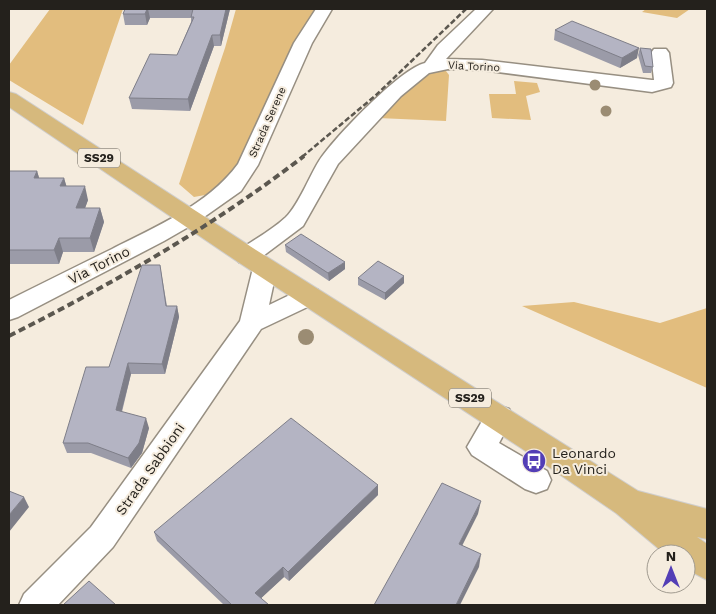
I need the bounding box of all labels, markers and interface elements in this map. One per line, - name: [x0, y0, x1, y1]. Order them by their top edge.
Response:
- street label: Via Torino: [447, 59, 500, 74]
- street label: Strada Serene: [246, 85, 289, 160]
- road number: SS29: [78, 148, 120, 168]
- street label: Via Torino: [66, 243, 132, 287]
- road number: SS29: [449, 388, 491, 408]
- street label: Strada Sabbioni: [112, 420, 188, 518]
- place label: Leonardo Da Vinci: [552, 445, 616, 477]
- bus stop icon: Leonardo Da Vinci: [521, 448, 547, 474]
- north arrow: [646, 544, 696, 594]
- text: N: [666, 548, 676, 564]

